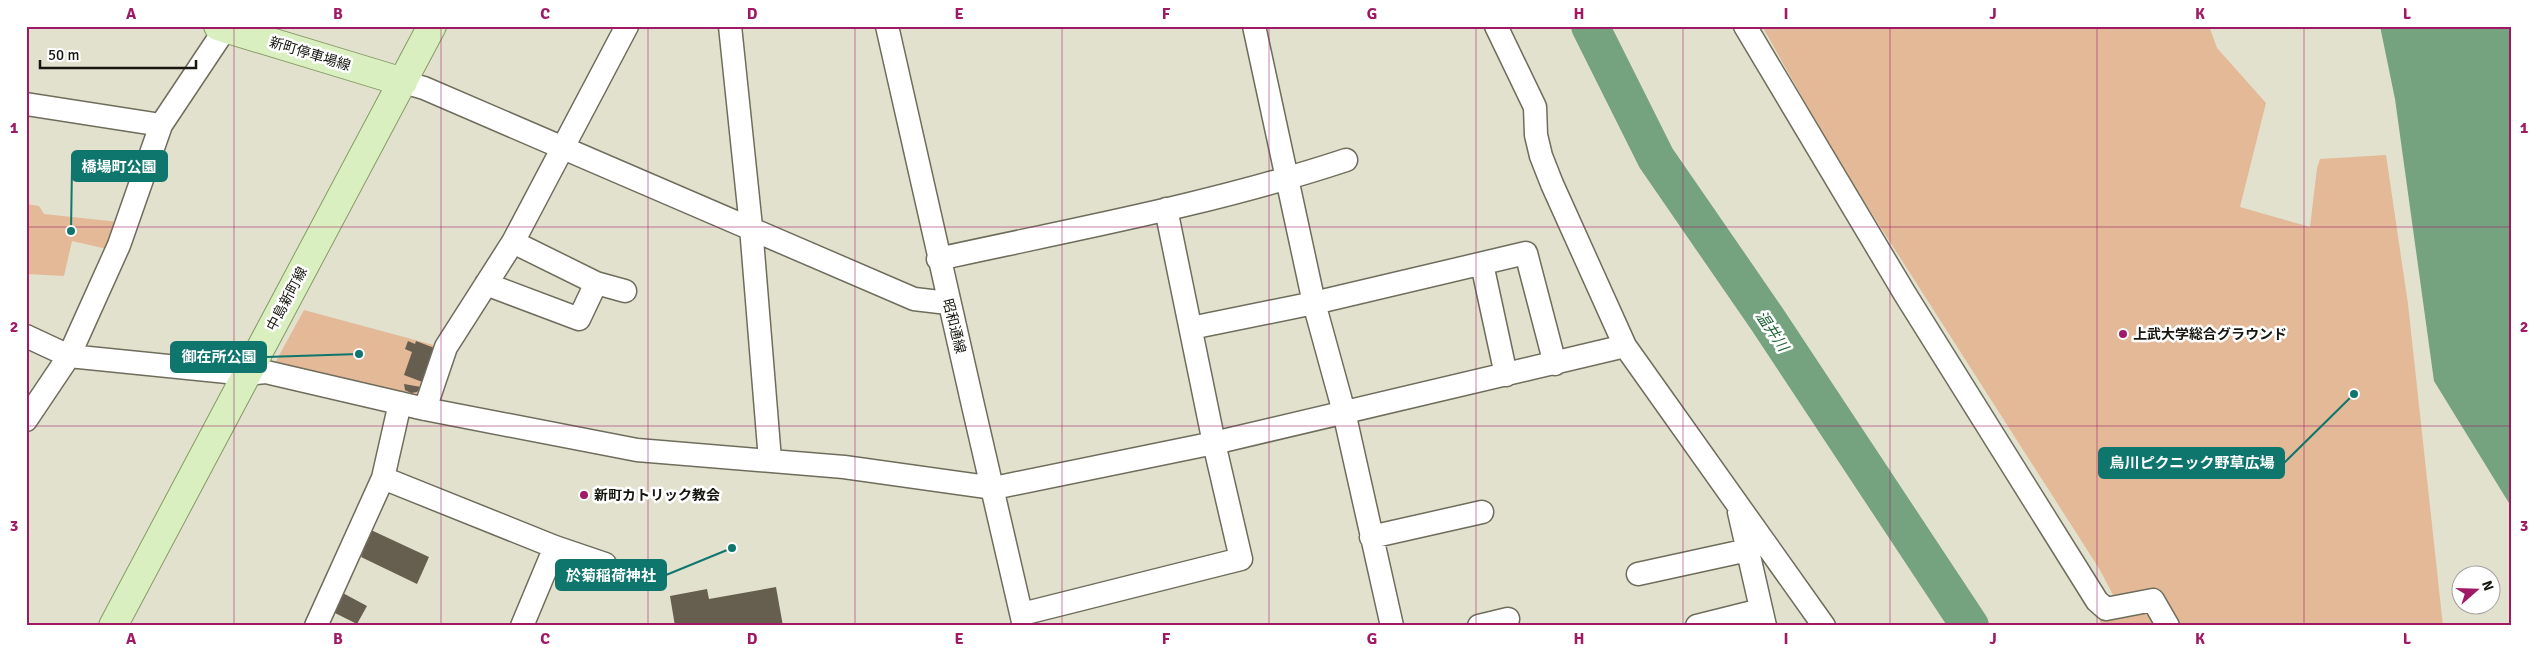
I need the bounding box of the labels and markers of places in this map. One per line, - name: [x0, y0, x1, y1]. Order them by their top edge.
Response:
- callout: 橋場町公園: [72, 151, 167, 181]
- place label: 上武大学総合グラウンド: [2133, 326, 2287, 343]
- marker: 上武大学総合グラウンド: [2117, 328, 2129, 340]
- callout: 御在所公園: [171, 342, 266, 372]
- callout: 烏川ピクニック野草広場: [2099, 448, 2284, 478]
- place label: 新町カトリック教会: [594, 487, 720, 504]
- marker: 新町カトリック教会: [578, 489, 590, 501]
- callout: 於菊稲荷神社: [556, 560, 666, 590]

